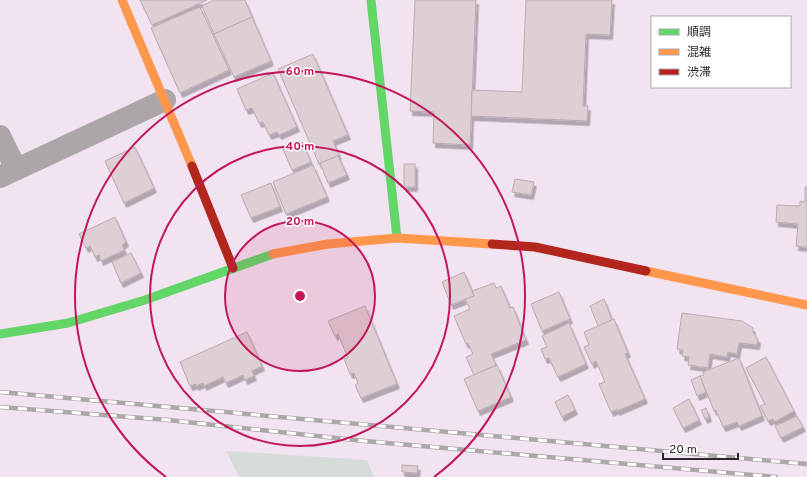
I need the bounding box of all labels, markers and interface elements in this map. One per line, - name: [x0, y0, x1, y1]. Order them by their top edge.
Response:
- legend: [651, 16, 791, 88]
- text: 順調: [687, 25, 711, 41]
- text: 混雑: [687, 45, 711, 61]
- text: 60 m: [286, 64, 314, 80]
- text: 渋滞: [687, 65, 711, 81]
- text: 40 m: [285, 139, 315, 155]
- text: 20 m: [286, 214, 314, 230]
- centre of rings: [293, 289, 307, 303]
- scale bar: [663, 435, 738, 461]
- text: 20 m: [669, 442, 697, 458]

